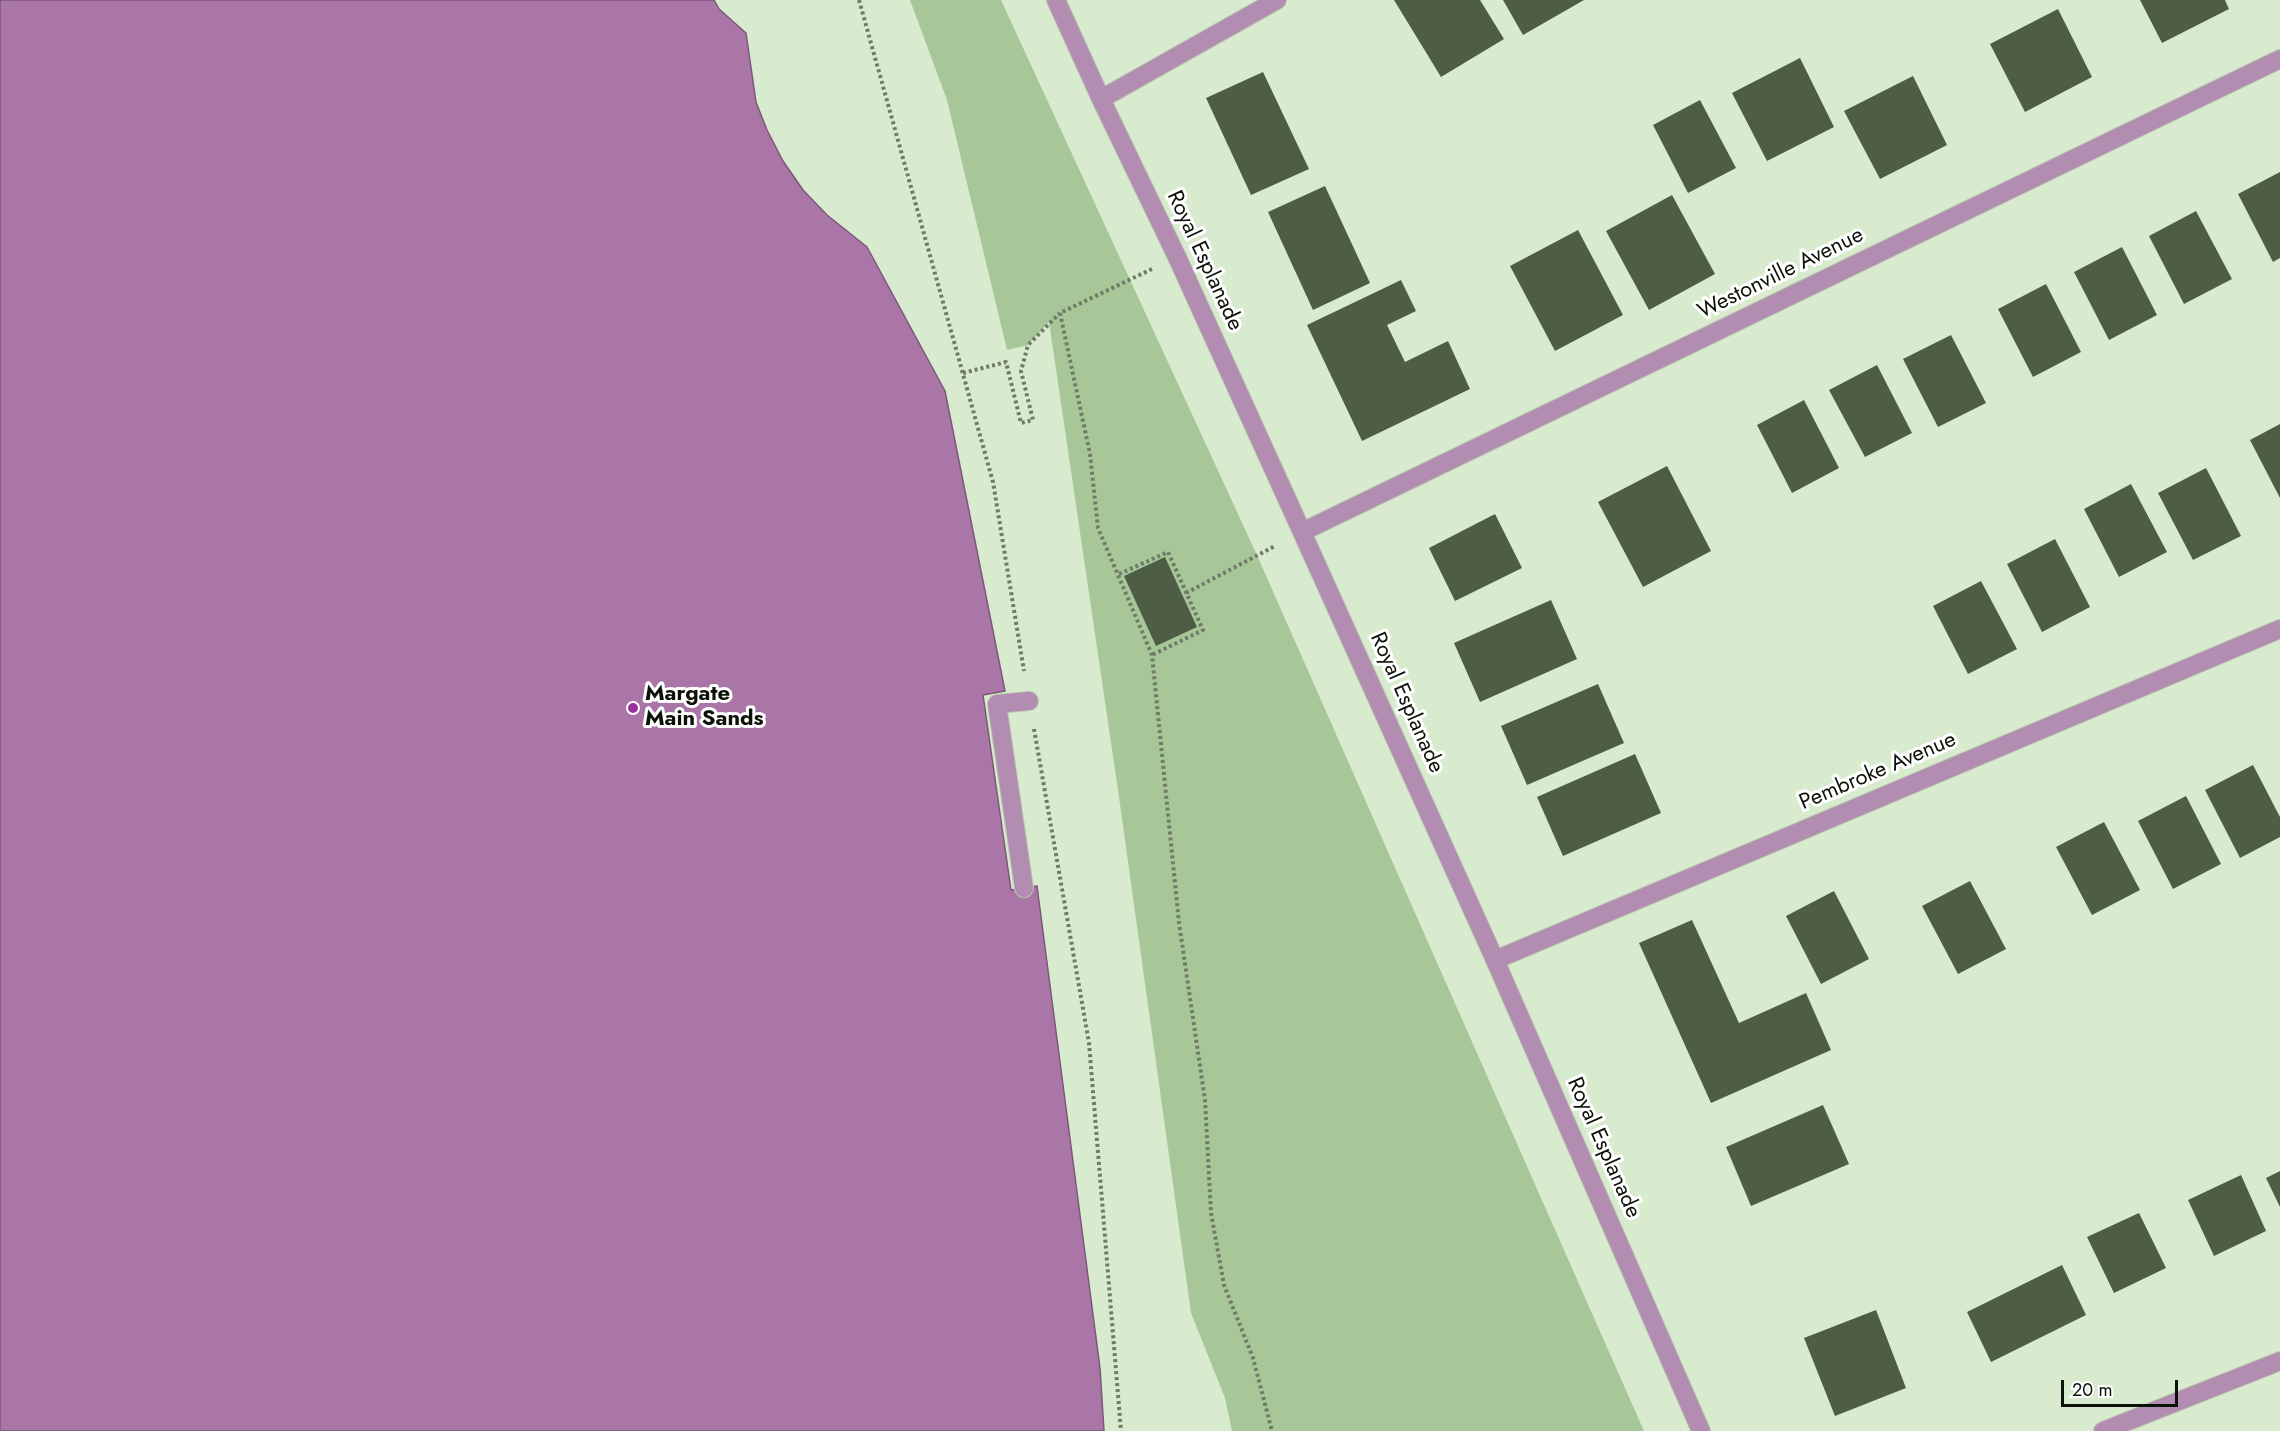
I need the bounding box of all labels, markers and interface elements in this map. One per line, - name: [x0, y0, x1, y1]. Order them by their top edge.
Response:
- street label: Royal Esplanade: [1160, 187, 1248, 335]
- street label: Westonville Avenue: [1694, 222, 1868, 326]
- street label: Royal Esplanade: [1363, 629, 1449, 777]
- place label: Margate Main Sands: [645, 682, 764, 734]
- marker: Margate Main Sands: [626, 701, 640, 715]
- street label: Pembroke Avenue: [1796, 727, 1960, 817]
- street label: Royal Esplanade: [1560, 1074, 1646, 1222]
- scale bar: [2064, 1368, 2181, 1406]
- text: 20 m: [2072, 1377, 2112, 1403]

